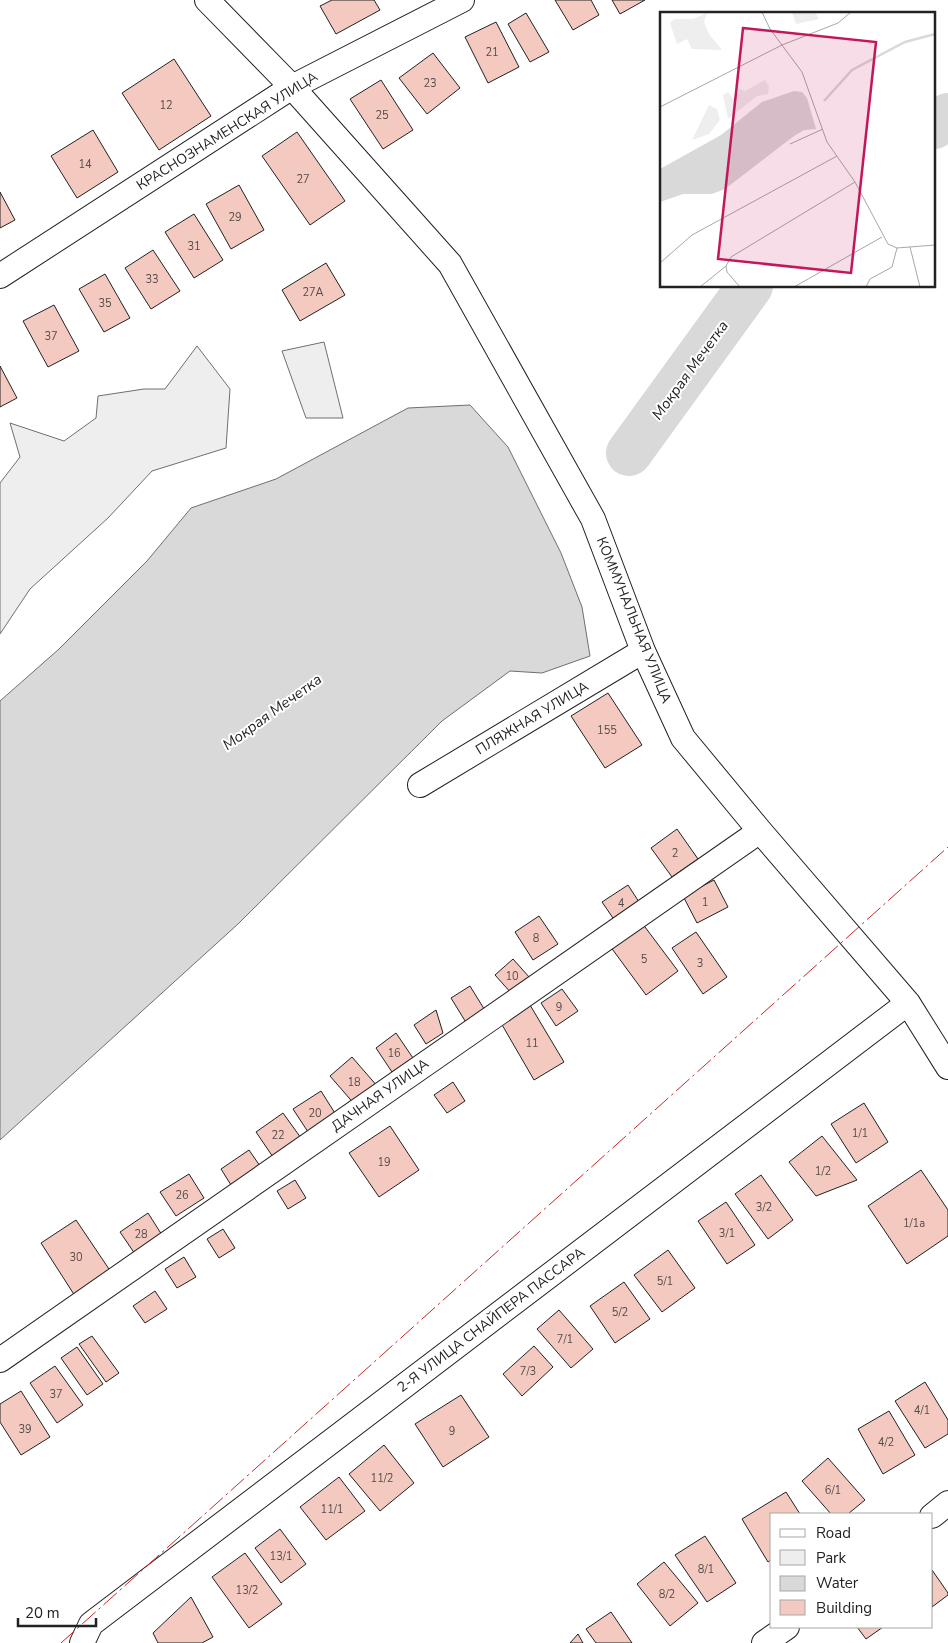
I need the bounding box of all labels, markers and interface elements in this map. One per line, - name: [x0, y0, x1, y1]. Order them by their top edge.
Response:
- inset map: [660, 12, 936, 288]
- house number: 21: [485, 45, 499, 60]
- street label: КРАСНОЗНАМЕНСКАЯ УЛИЦА: [133, 67, 321, 195]
- house number: 23: [423, 76, 437, 91]
- house number: 12: [159, 98, 173, 113]
- house number: 25: [375, 108, 389, 123]
- house number: 14: [78, 157, 92, 172]
- house number: 27: [296, 172, 310, 187]
- house number: 29: [228, 210, 242, 225]
- house number: 31: [187, 239, 201, 254]
- house number: 33: [145, 272, 159, 287]
- house number: 27А: [302, 285, 324, 300]
- house number: 35: [98, 296, 112, 311]
- water label: Мокрая Мечетка: [647, 316, 733, 424]
- house number: 37: [44, 329, 58, 344]
- street label: КОММУНАЛЬНАЯ УЛИЦА: [592, 534, 676, 706]
- water label: Мокрая Мечетка: [218, 669, 326, 755]
- street label: ПЛЯЖНАЯ УЛИЦА: [472, 677, 592, 759]
- house number: 155: [597, 723, 617, 738]
- house number: 2: [672, 846, 678, 861]
- house number: 1: [702, 895, 708, 910]
- house number: 4: [618, 896, 625, 911]
- house number: 8: [533, 931, 540, 946]
- house number: 5: [641, 952, 648, 967]
- house number: 3: [697, 956, 703, 971]
- house number: 10: [505, 969, 519, 984]
- house number: 9: [556, 1000, 562, 1015]
- house number: 11: [525, 1036, 539, 1051]
- house number: 16: [387, 1046, 401, 1061]
- street label: ДАЧНАЯ УЛИЦА: [327, 1054, 433, 1136]
- house number: 18: [347, 1075, 361, 1090]
- house number: 20: [308, 1106, 322, 1121]
- house number: 1/1: [852, 1126, 868, 1141]
- house number: 22: [271, 1128, 285, 1143]
- house number: 19: [377, 1155, 391, 1170]
- house number: 1/2: [815, 1164, 831, 1179]
- house number: 26: [175, 1188, 189, 1203]
- house number: 3/2: [756, 1200, 772, 1215]
- house number: 1/1а: [903, 1216, 925, 1231]
- house number: 3/1: [719, 1226, 735, 1241]
- house number: 28: [134, 1227, 148, 1242]
- street label: 2-Я УЛИЦА СНАЙПЕРА ПАССАРА: [393, 1243, 589, 1397]
- house number: 30: [69, 1250, 83, 1265]
- house number: 5/1: [657, 1274, 673, 1289]
- house number: 5/2: [612, 1305, 628, 1320]
- house number: 7/1: [557, 1332, 573, 1347]
- house number: 7/3: [520, 1364, 536, 1379]
- house number: 37: [49, 1387, 63, 1402]
- house number: 4/1: [914, 1403, 930, 1418]
- house number: 39: [18, 1422, 32, 1437]
- house number: 9: [449, 1424, 455, 1439]
- house number: 4/2: [878, 1435, 894, 1450]
- house number: 11/2: [371, 1471, 393, 1486]
- house number: 6/1: [825, 1483, 841, 1498]
- house number: 11/1: [321, 1502, 343, 1517]
- legend: [770, 1513, 933, 1628]
- text: Road: [816, 1523, 851, 1543]
- text: Park: [816, 1548, 846, 1568]
- house number: 13/1: [270, 1549, 292, 1564]
- house number: 8/1: [698, 1562, 714, 1577]
- text: Water: [816, 1573, 859, 1593]
- house number: 13/2: [236, 1583, 258, 1598]
- house number: 8/2: [659, 1587, 675, 1602]
- scale bar: [18, 1596, 95, 1628]
- text: Building: [816, 1598, 872, 1618]
- text: 20 m: [25, 1603, 60, 1623]

